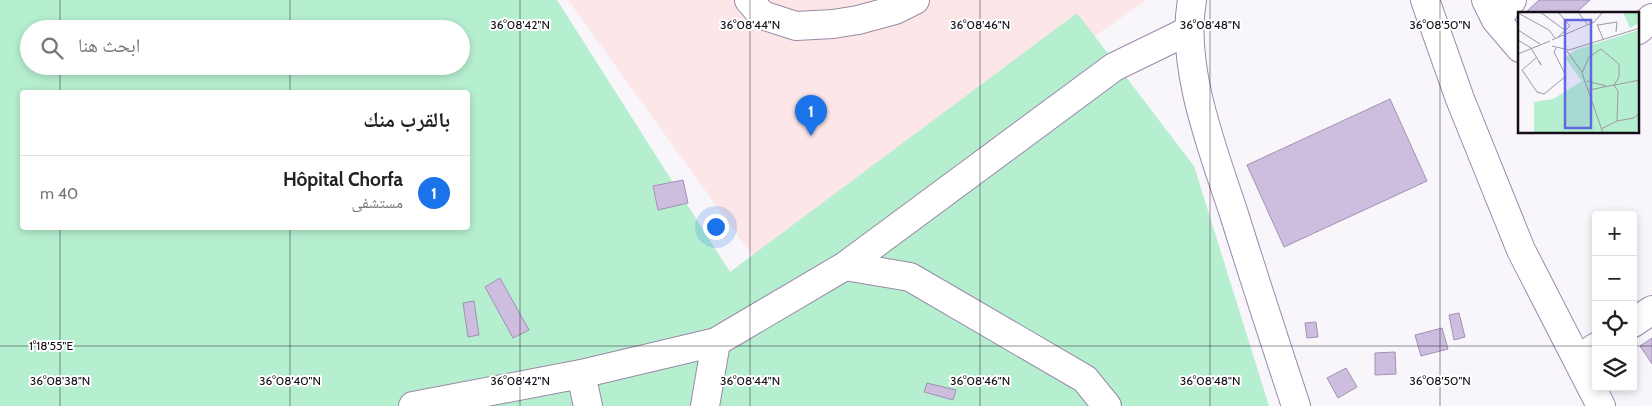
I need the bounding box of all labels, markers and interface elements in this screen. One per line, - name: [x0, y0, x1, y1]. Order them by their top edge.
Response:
- inset map: [1518, 12, 1640, 134]
- text: 36°08'42"N: [490, 17, 550, 32]
- text: 36°08'44"N: [720, 17, 780, 32]
- text: 36°08'46"N: [950, 17, 1010, 32]
- text: 36°08'48"N: [1180, 17, 1240, 32]
- text: 36°08'50"N: [1409, 17, 1471, 32]
- search box: [20, 20, 470, 75]
- icon: search: [38, 34, 66, 62]
- text: ابحث هنا: [78, 34, 140, 57]
- pin: 1: [795, 95, 827, 136]
- text: بالقرب منك: [363, 107, 450, 132]
- text: Hôpital Chorfa: [283, 168, 403, 191]
- text: 40 m: [40, 184, 78, 203]
- text: 1: [431, 184, 437, 203]
- text: مستشفى: [352, 193, 403, 212]
- map controls: [1592, 211, 1637, 391]
- button: +: [1592, 211, 1637, 256]
- your location: [703, 214, 729, 240]
- button: −: [1592, 256, 1637, 301]
- button: locate: [1592, 301, 1637, 346]
- text: 1°18'55"E: [29, 338, 73, 353]
- button: layers: [1592, 346, 1637, 391]
- text: 36°08'38"N: [30, 373, 90, 388]
- text: 36°08'40"N: [259, 373, 321, 388]
- text: 36°08'42"N: [490, 373, 550, 388]
- text: 36°08'44"N: [720, 373, 780, 388]
- text: 36°08'46"N: [950, 373, 1010, 388]
- text: 36°08'48"N: [1180, 373, 1240, 388]
- text: 36°08'50"N: [1409, 373, 1471, 388]

